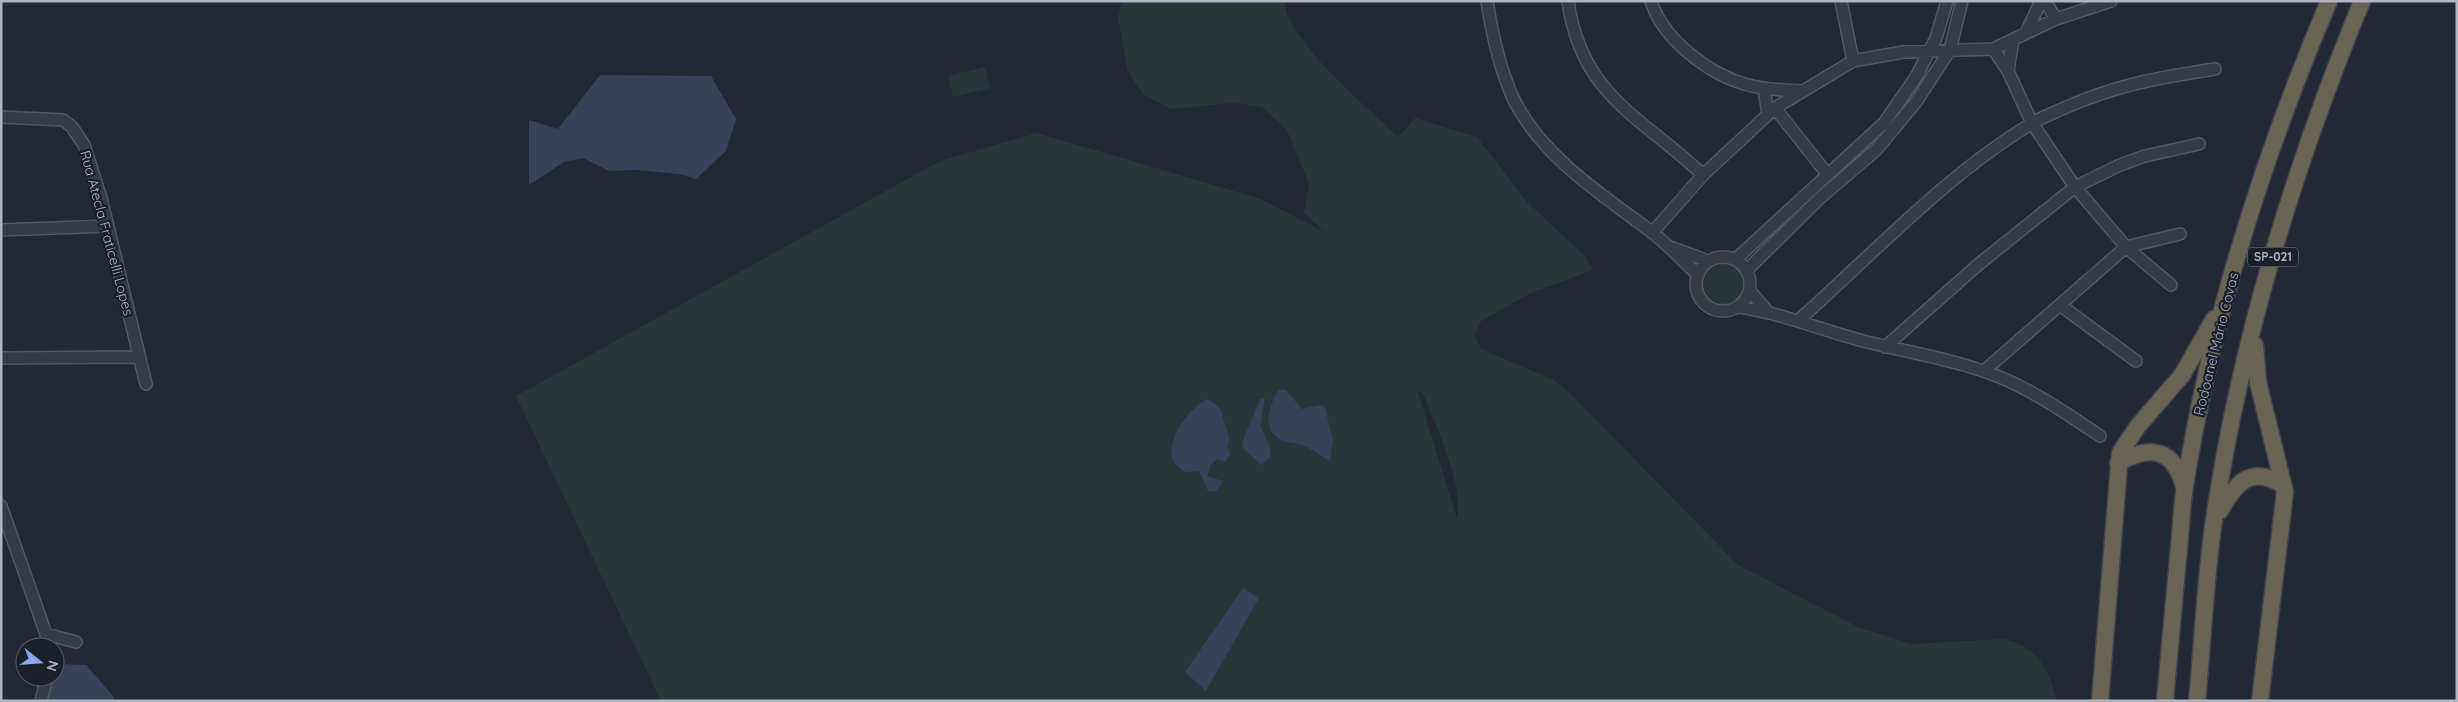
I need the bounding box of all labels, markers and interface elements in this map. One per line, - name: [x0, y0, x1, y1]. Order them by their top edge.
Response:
- street label: Rua Atecla Fraticelli Lopes: [76, 148, 138, 318]
- road number: SP-021: [2248, 248, 2298, 266]
- street label: Rodoanel Mário Covas: [2189, 271, 2243, 417]
- north arrow: [15, 637, 65, 687]
- text: N: [42, 658, 63, 673]

